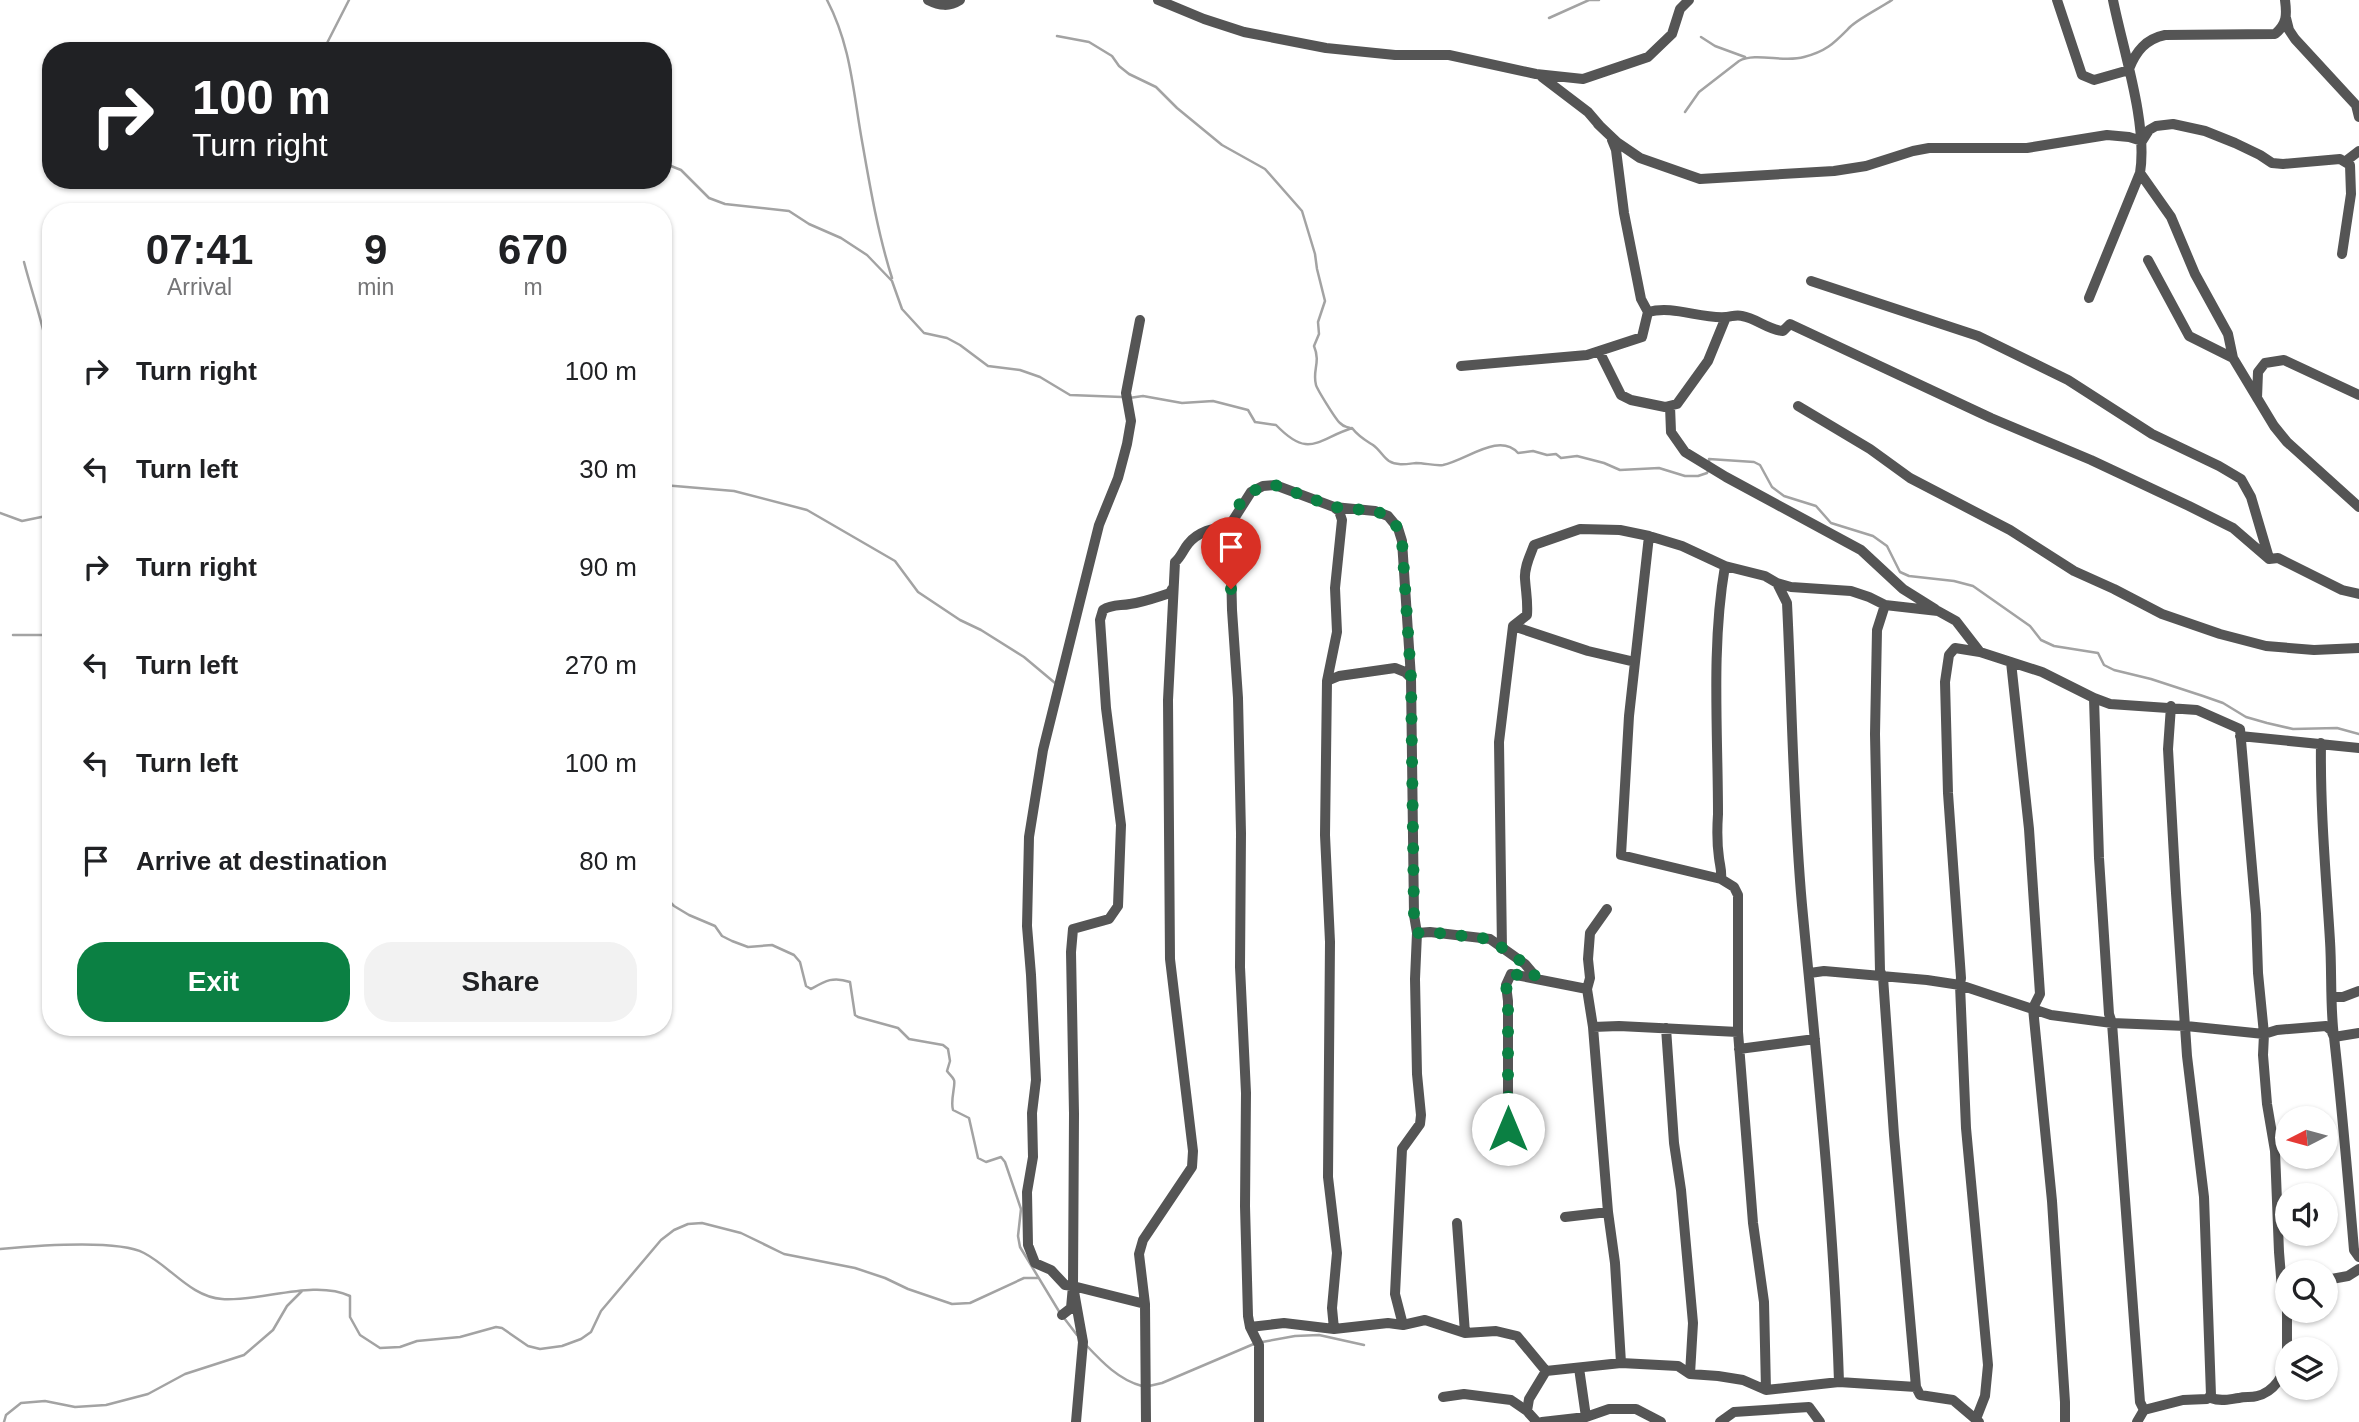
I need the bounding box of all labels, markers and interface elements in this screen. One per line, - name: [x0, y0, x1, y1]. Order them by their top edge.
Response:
- icon: right: [77, 70, 168, 161]
- text: 100 m: [192, 70, 331, 124]
- text: Turn right: [192, 127, 328, 163]
- text: 07:41: [146, 226, 253, 273]
- text: 9: [364, 226, 387, 273]
- text: 670: [498, 226, 568, 273]
- text: Arrival: [167, 274, 232, 300]
- text: min: [357, 274, 394, 300]
- text: m: [524, 274, 543, 300]
- icon: right: [77, 352, 115, 390]
- text: Turn right: [136, 356, 257, 386]
- text: 100 m: [565, 356, 637, 386]
- icon: left: [77, 450, 115, 488]
- text: Turn left: [136, 454, 238, 484]
- text: 30 m: [579, 454, 637, 484]
- pin: [1201, 517, 1261, 589]
- icon: arrive: [1212, 528, 1250, 566]
- icon: right: [77, 548, 115, 586]
- text: Turn right: [136, 552, 257, 582]
- text: 90 m: [579, 552, 637, 582]
- icon: left: [77, 646, 115, 684]
- text: Turn left: [136, 650, 238, 680]
- text: 270 m: [565, 650, 637, 680]
- icon: left: [77, 744, 115, 782]
- text: Turn left: [136, 748, 238, 778]
- text: 100 m: [565, 748, 637, 778]
- icon: arrive: [77, 842, 115, 880]
- text: Arrive at destination: [136, 846, 387, 876]
- text: 80 m: [579, 846, 637, 876]
- button: Exit: [77, 942, 350, 1022]
- button: Share: [364, 942, 637, 1022]
- position arrow: [1471, 1092, 1545, 1166]
- north arrow: [2275, 1106, 2338, 1169]
- map controls: [2275, 1106, 2338, 1400]
- button: sound: [2275, 1183, 2338, 1246]
- button: search: [2275, 1260, 2338, 1323]
- button: layers: [2275, 1337, 2338, 1400]

